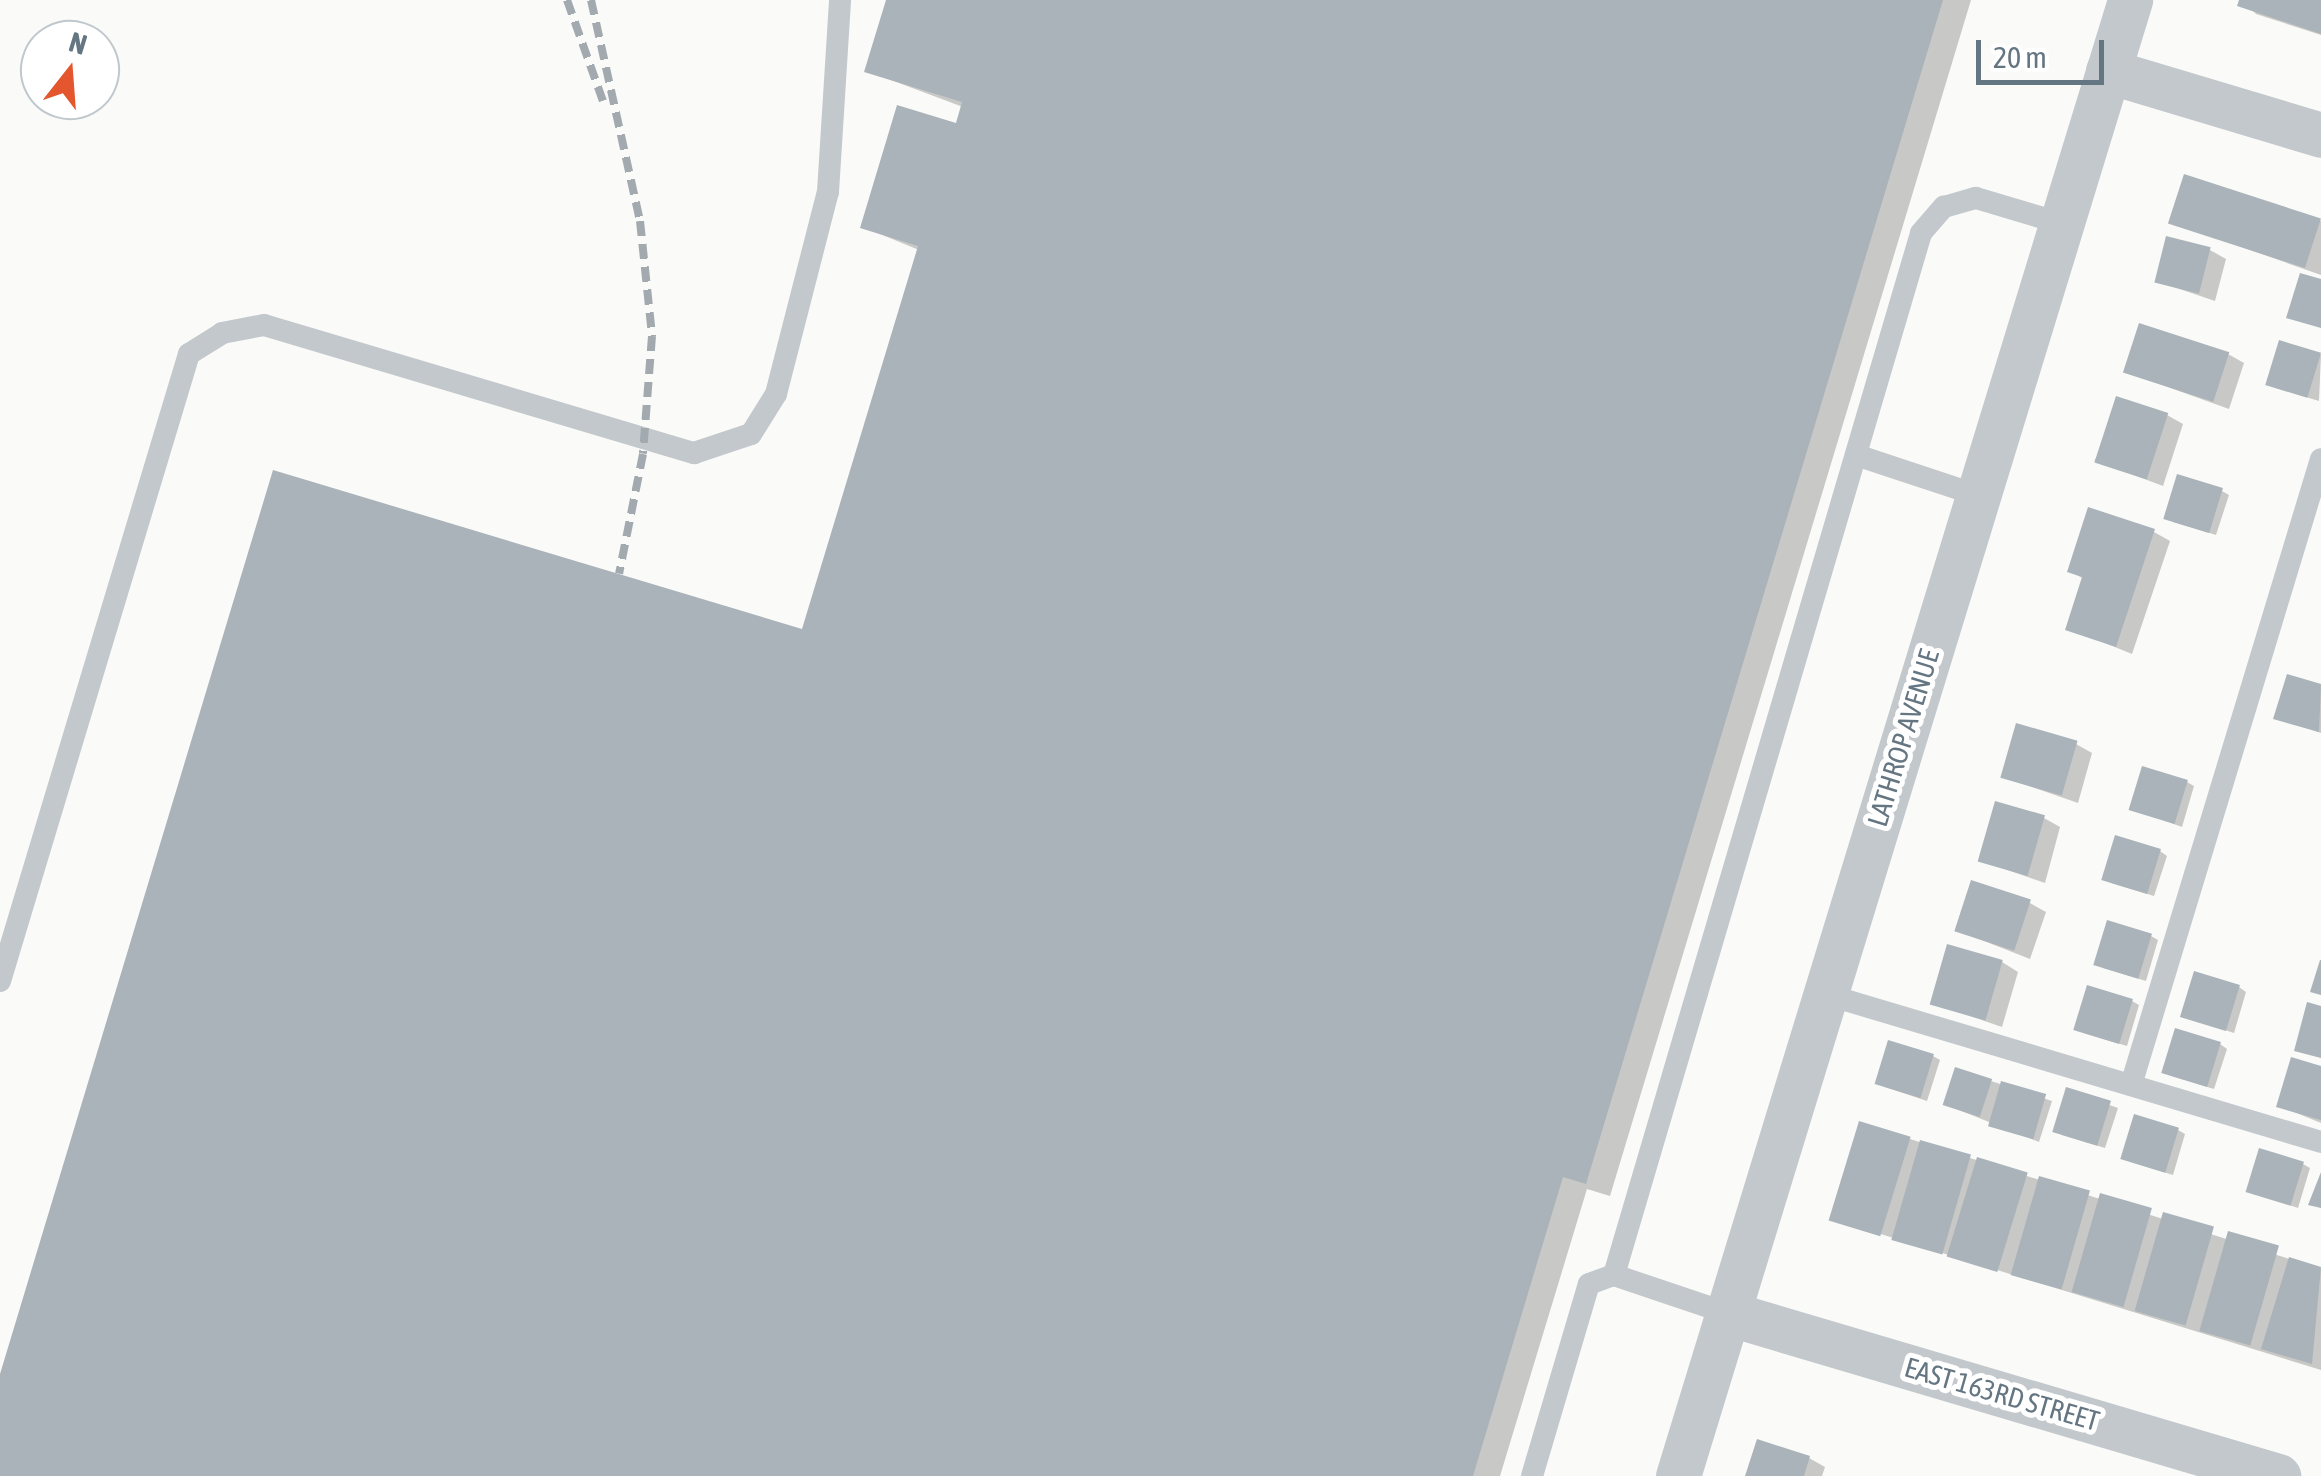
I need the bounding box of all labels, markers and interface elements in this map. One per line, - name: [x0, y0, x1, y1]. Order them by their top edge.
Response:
- north arrow: [20, 20, 120, 120]
- scale bar: [1981, 20, 2108, 82]
- text: N: [66, 26, 91, 61]
- text: 20 m: [1993, 40, 2047, 74]
- street label: LATHROP AVENUE: [1860, 645, 1946, 831]
- street label: EAST 163RD STREET: [1901, 1350, 2103, 1438]

